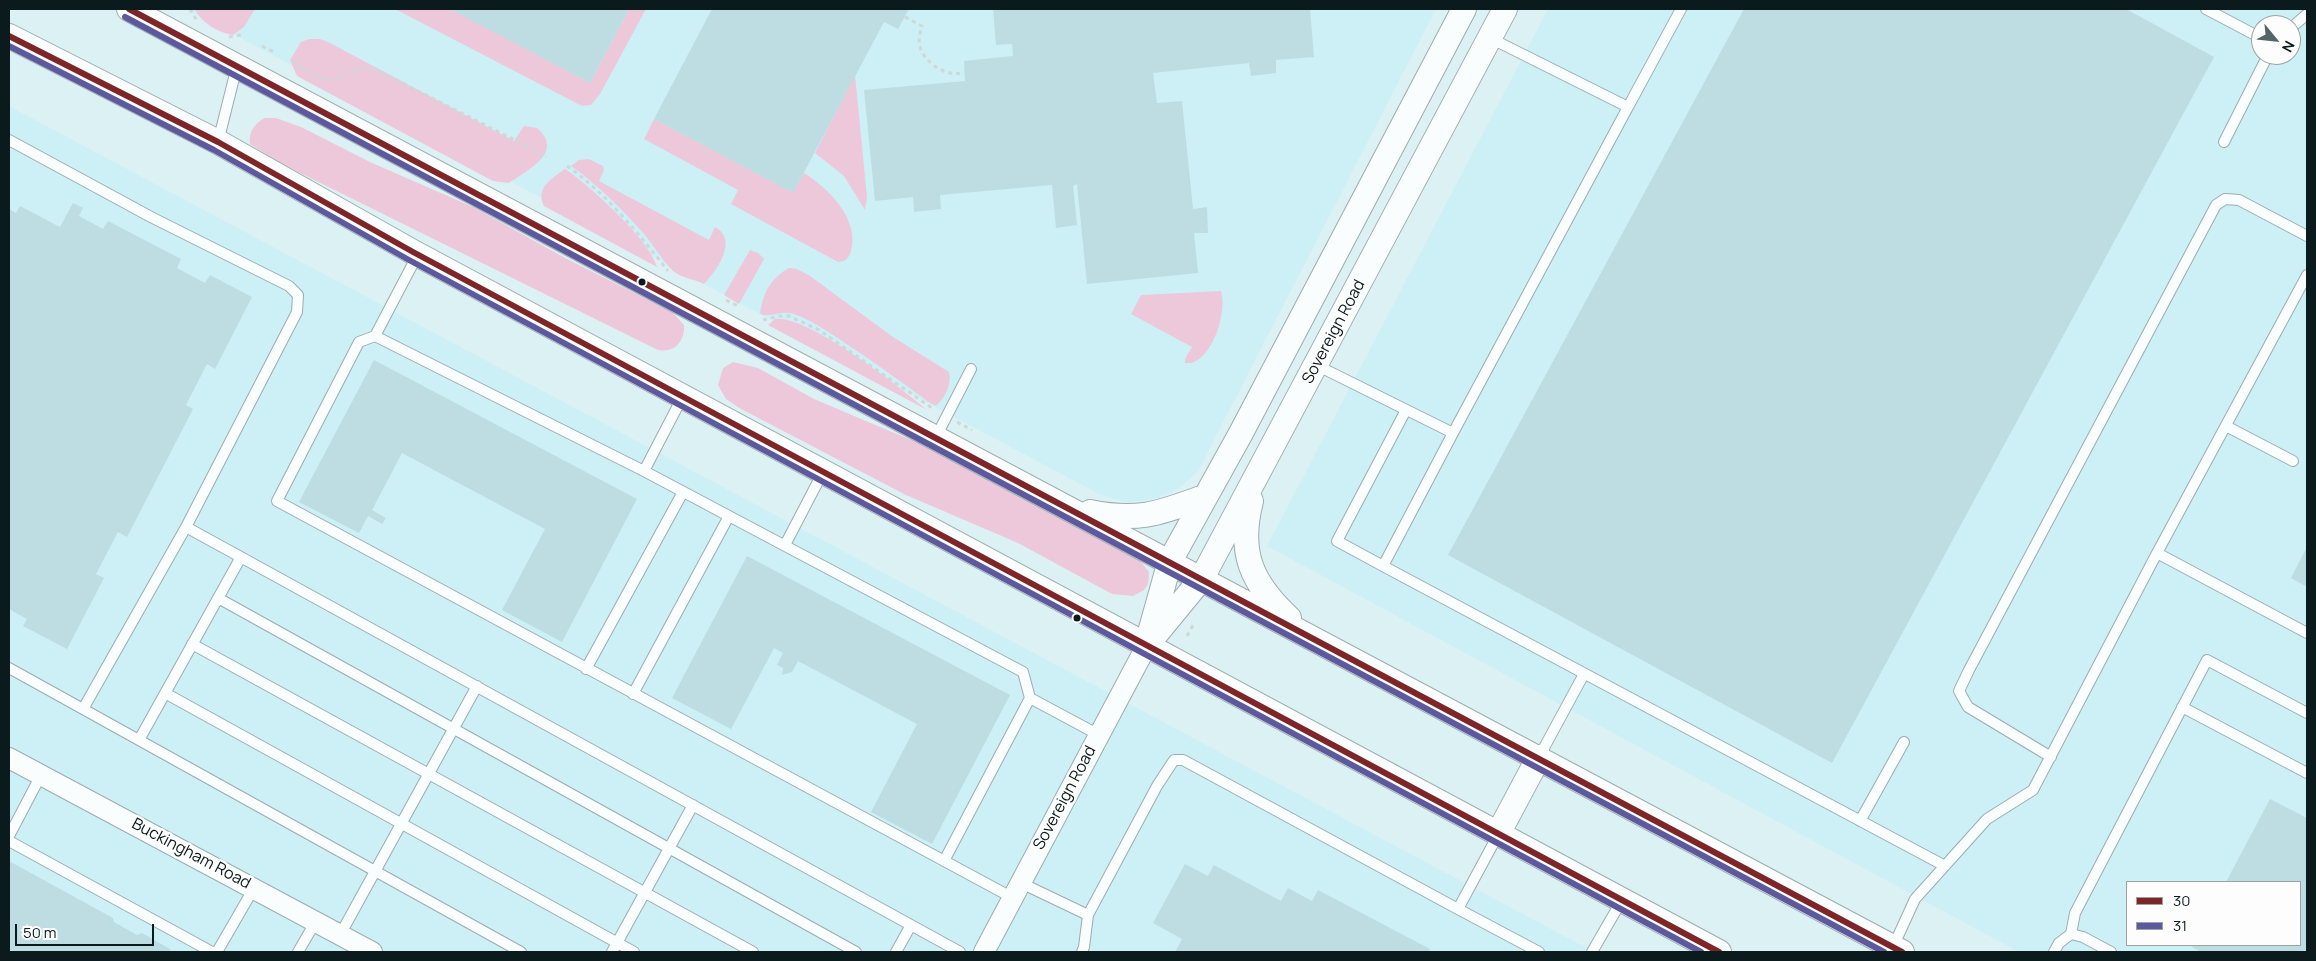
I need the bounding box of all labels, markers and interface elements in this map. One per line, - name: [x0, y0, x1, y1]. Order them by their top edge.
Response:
- north arrow: [2251, 15, 2301, 65]
- text: N: [2278, 38, 2300, 56]
- unlabelled marker: [637, 277, 647, 287]
- street label: Sovereign Road: [1299, 277, 1369, 387]
- unlabelled marker: [1072, 613, 1082, 623]
- street label: Sovereign Road: [1030, 743, 1100, 853]
- street label: Buckingham Road: [128, 815, 254, 893]
- legend: [2126, 881, 2301, 946]
- text: 30: [2173, 890, 2190, 911]
- scale bar: [18, 914, 156, 946]
- text: 31: [2173, 915, 2187, 936]
- text: 50 m: [23, 922, 57, 943]

